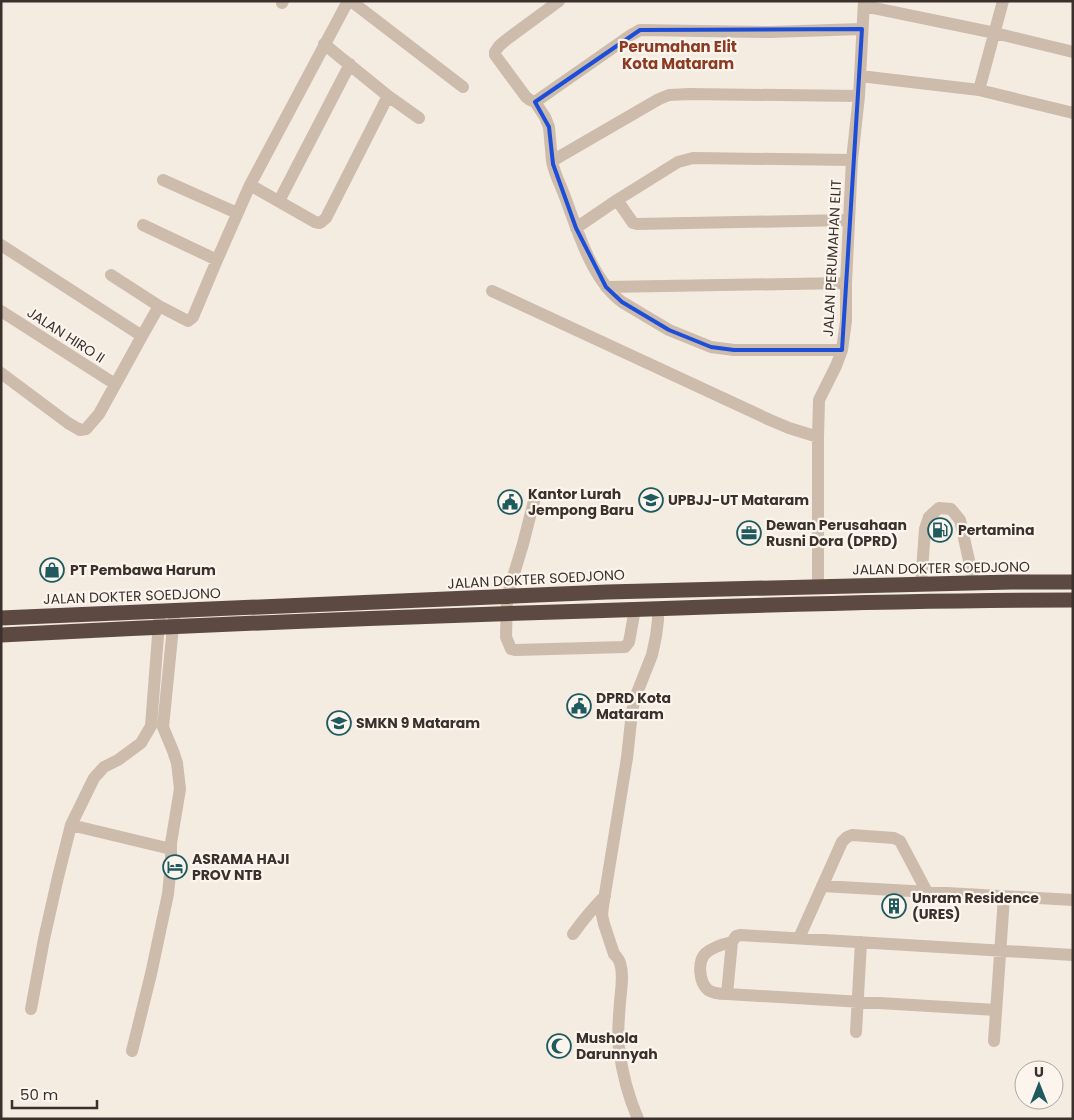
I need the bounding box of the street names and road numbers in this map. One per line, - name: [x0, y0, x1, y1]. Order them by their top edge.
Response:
- street label: JALAN PERUMAHAN ELIT: [818, 178, 846, 337]
- street label: JALAN HIRO II: [23, 302, 109, 368]
- street label: JALAN DOKTER SOEDJONO: [852, 556, 1030, 580]
- street label: JALAN DOKTER SOEDJONO: [447, 564, 625, 594]
- street label: JALAN DOKTER SOEDJONO: [43, 583, 221, 609]

